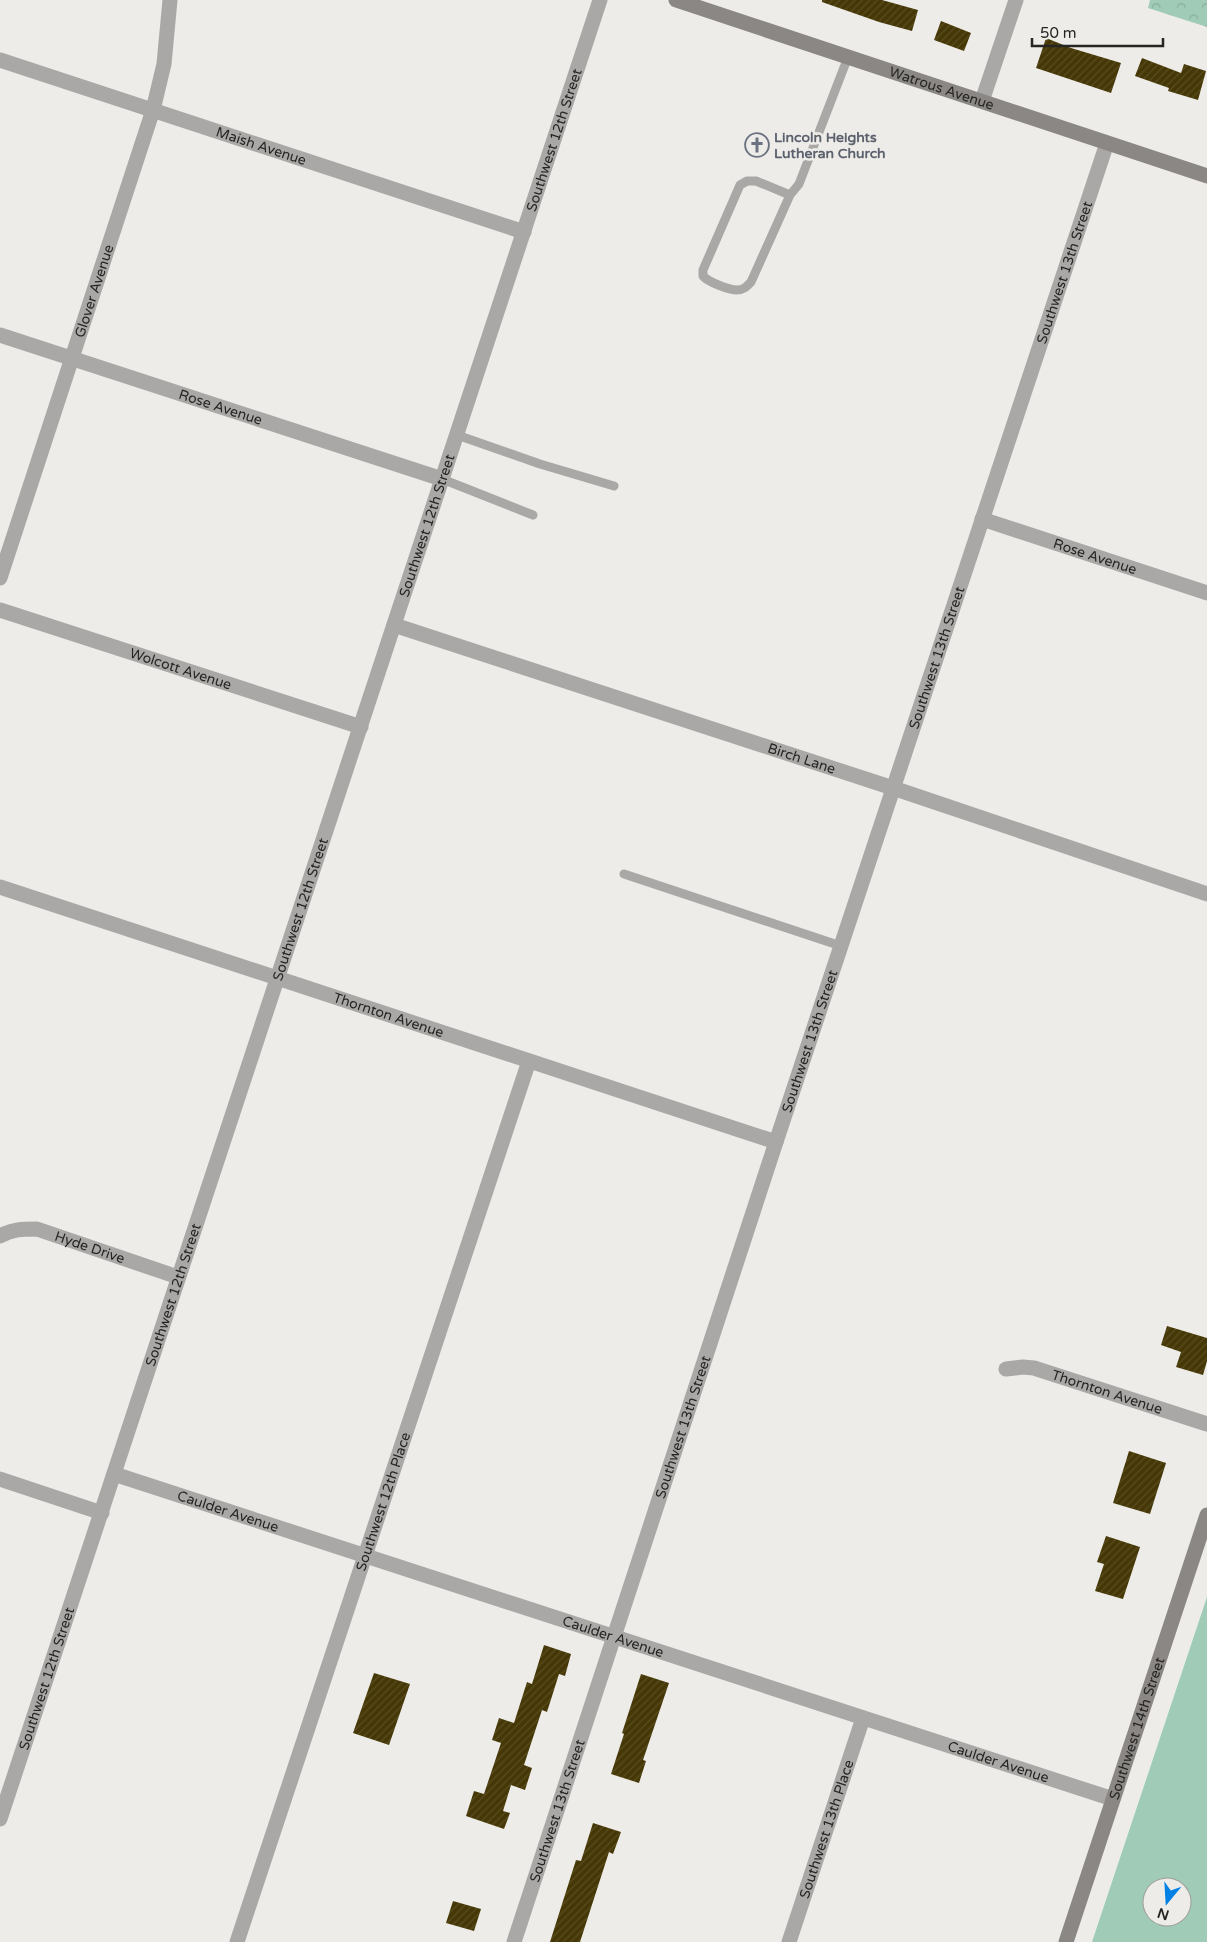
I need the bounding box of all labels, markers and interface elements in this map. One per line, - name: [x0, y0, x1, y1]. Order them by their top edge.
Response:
- scale bar: [1032, 15, 1163, 47]
- text: 50 m: [1040, 24, 1077, 42]
- street label: Watrous Avenue: [887, 63, 996, 113]
- street label: Southwest 12th Street: [522, 66, 585, 214]
- street label: Maish Avenue: [214, 123, 309, 169]
- place label: Lincoln Heights Lutheran Church: [774, 129, 886, 162]
- church icon: Lincoln Heights Lutheran Church: [744, 132, 770, 158]
- street label: Southwest 13th Street: [1033, 198, 1096, 346]
- street label: Glover Avenue: [71, 242, 117, 340]
- street label: Rose Avenue: [177, 385, 265, 428]
- street label: Southwest 12th Street: [395, 451, 458, 599]
- street label: Rose Avenue: [1051, 535, 1139, 578]
- street label: Southwest 13th Street: [905, 584, 968, 731]
- street label: Wolcott Avenue: [128, 644, 234, 693]
- street label: Birch Lane: [766, 739, 838, 777]
- street label: Southwest 12th Street: [269, 835, 332, 983]
- street label: Southwest 13th Street: [778, 967, 841, 1115]
- street label: Thornton Avenue: [331, 989, 446, 1041]
- street label: Southwest 12th Street: [141, 1221, 205, 1368]
- street label: Hyde Drive: [53, 1227, 127, 1267]
- street label: Southwest 13th Street: [651, 1353, 714, 1500]
- street label: Thornton Avenue: [1050, 1366, 1165, 1418]
- street label: Southwest 12th Place: [352, 1430, 414, 1573]
- street label: Caulder Avenue: [175, 1487, 281, 1536]
- street label: Southwest 12th Street: [15, 1604, 78, 1752]
- street label: Caulder Avenue: [560, 1612, 666, 1661]
- street label: Southwest 14th Street: [1105, 1654, 1168, 1802]
- street label: Southwest 13th Street: [526, 1737, 588, 1884]
- street label: Caulder Avenue: [946, 1737, 1051, 1786]
- street label: Southwest 13th Place: [795, 1757, 857, 1901]
- north arrow: [1142, 1877, 1192, 1927]
- text: N: [1155, 1904, 1171, 1924]

